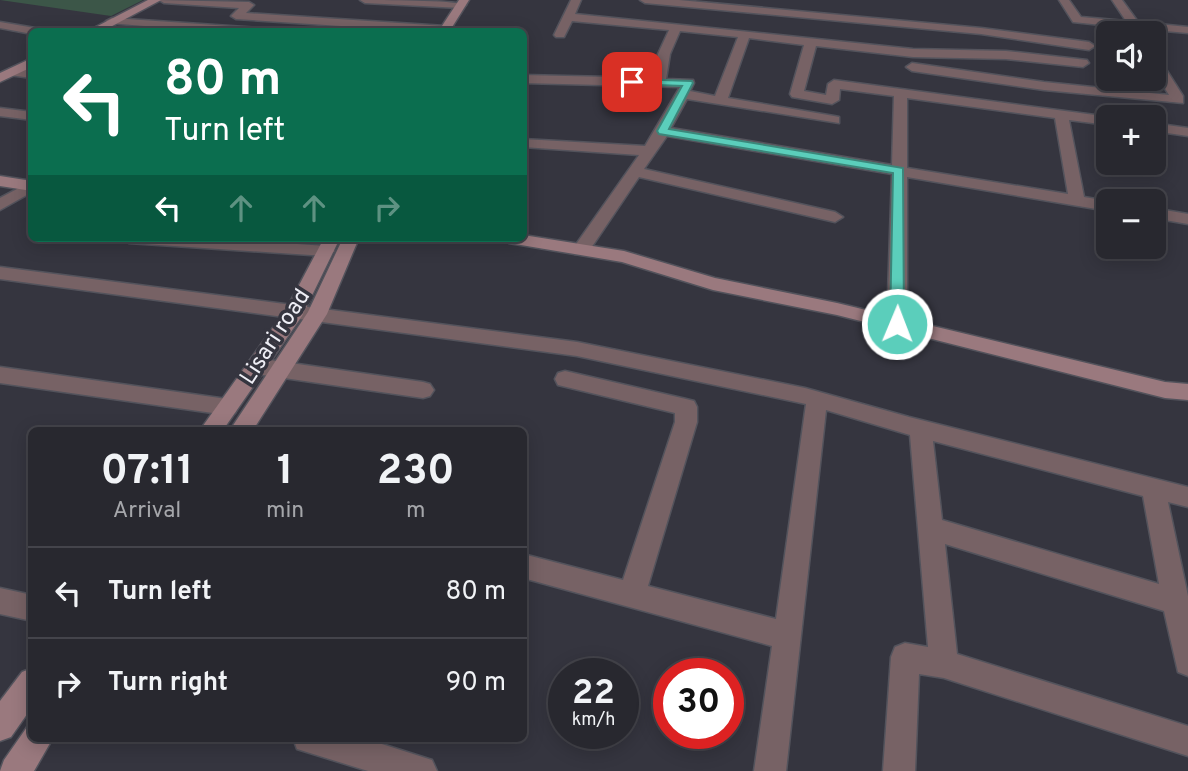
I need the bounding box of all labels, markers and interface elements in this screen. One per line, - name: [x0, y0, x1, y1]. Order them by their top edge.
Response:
- map controls: [1096, 21, 1166, 259]
- button: sound: [1096, 21, 1166, 91]
- text: 80 m: [164, 51, 281, 113]
- pin: [602, 52, 662, 112]
- icon: left: [49, 56, 140, 147]
- icon: arrive: [613, 63, 651, 101]
- button: +: [1096, 105, 1166, 175]
- text: Turn left: [164, 112, 285, 152]
- icon: left: [149, 189, 187, 227]
- icon: ahead: [222, 189, 260, 227]
- icon: ahead: [295, 189, 333, 227]
- icon: right: [368, 189, 406, 227]
- button: −: [1096, 189, 1166, 259]
- street label: Lisari road: [234, 284, 318, 391]
- position arrow: [860, 287, 934, 361]
- text: 07:11: [100, 446, 194, 499]
- text: 1: [277, 446, 294, 499]
- text: 230: [377, 446, 455, 499]
- text: Arrival: [113, 497, 181, 526]
- text: min: [266, 497, 304, 526]
- text: m: [406, 497, 425, 526]
- icon: left: [49, 574, 87, 612]
- text: Turn left: [108, 576, 212, 609]
- text: 80 m: [446, 576, 506, 609]
- speed limit sign: 30: [653, 658, 744, 749]
- icon: right: [49, 665, 87, 703]
- text: Turn right: [108, 667, 228, 700]
- text: 90 m: [446, 667, 506, 700]
- text: 22: [572, 672, 615, 716]
- text: km/h: [572, 709, 615, 732]

